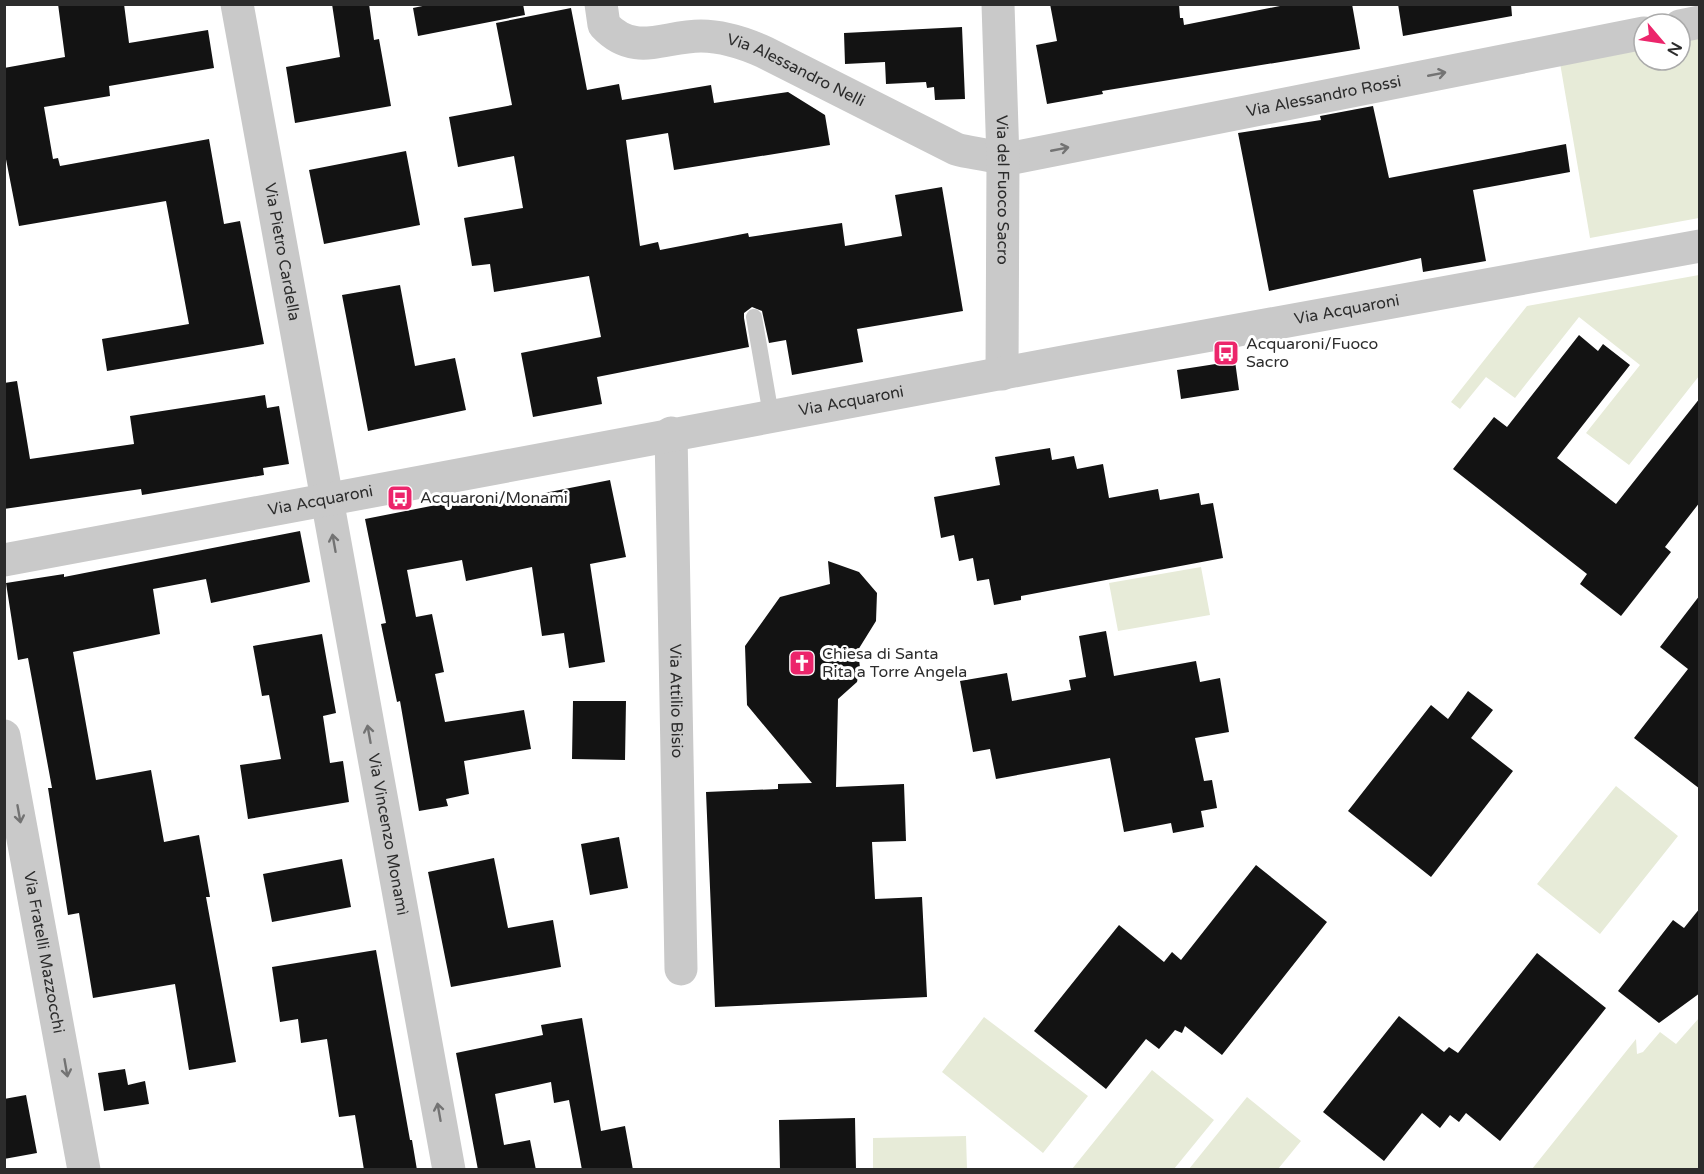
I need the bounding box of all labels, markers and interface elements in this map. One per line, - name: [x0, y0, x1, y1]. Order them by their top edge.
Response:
- north arrow: [1632, 12, 1692, 72]
- street label: Via Alessandro Nelli: [725, 29, 868, 111]
- text: N: [1662, 38, 1686, 59]
- one-way arrow: [1426, 68, 1446, 79]
- street label: Via Alessandro Rossi: [1245, 71, 1403, 122]
- street label: Via del Fuoco Sacro: [992, 115, 1013, 265]
- one-way arrow: [1050, 143, 1069, 154]
- street label: Via Pietro Cardella: [260, 181, 304, 323]
- street label: Via Acquaroni: [1293, 290, 1401, 329]
- place label: Acquaroni/Fuoco Sacro: [1246, 334, 1378, 372]
- bus stop icon: Acquaroni/Fuoco Sacro: [1211, 338, 1241, 368]
- street label: Via Acquaroni: [797, 382, 905, 421]
- street label: Via Acquaroni: [266, 481, 375, 520]
- bus stop icon: Acquaroni/Monami: [385, 483, 415, 513]
- place label: Acquaroni/Monami: [420, 488, 568, 508]
- one-way arrow: [328, 533, 339, 553]
- street label: Via Attilio Bisio: [665, 644, 687, 758]
- place label: Chiesa di Santa Rita a Torre Angela: [822, 644, 967, 682]
- church icon: Chiesa di Santa Rita a Torre Angela: [787, 648, 817, 678]
- one-way arrow: [363, 725, 374, 745]
- street label: Via Vincenzo Monamì: [363, 752, 413, 917]
- one-way arrow: [14, 804, 25, 824]
- street label: Via Fratelli Mazzocchi: [19, 870, 69, 1035]
- one-way arrow: [61, 1058, 72, 1077]
- one-way arrow: [433, 1103, 444, 1122]

